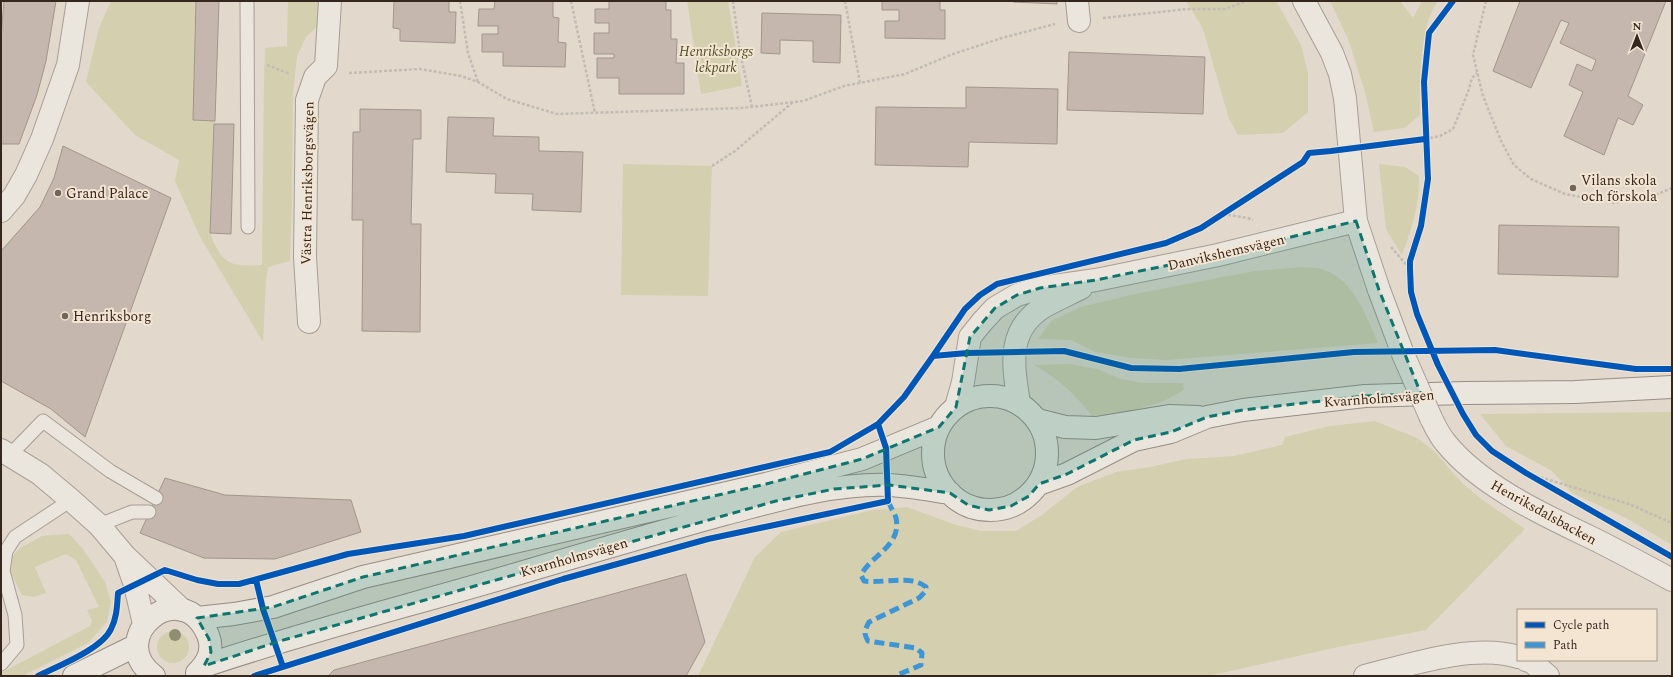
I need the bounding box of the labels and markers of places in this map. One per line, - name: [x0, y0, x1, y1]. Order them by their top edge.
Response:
- place label: Vilans skola och förskola: [1581, 170, 1657, 207]
- place label: Grand Palace: [66, 183, 149, 204]
- marker: Vilans skola och förskola: [1568, 183, 1578, 193]
- marker: Grand Palace: [53, 188, 63, 198]
- place label: Henriksborg: [73, 306, 151, 327]
- marker: Henriksborg: [60, 311, 70, 321]

